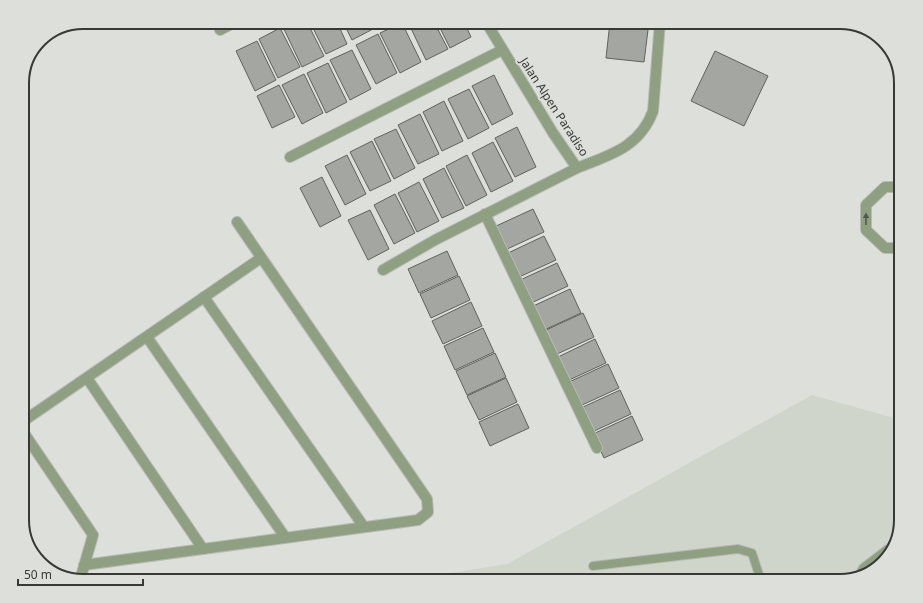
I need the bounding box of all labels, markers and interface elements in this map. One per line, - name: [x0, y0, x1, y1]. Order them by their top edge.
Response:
- street label: Jalan Alpen Paradiso: [515, 53, 593, 159]
- one-way arrow: [863, 212, 869, 225]
- scale bar: [18, 561, 143, 587]
- text: 50 m: [24, 566, 52, 583]

